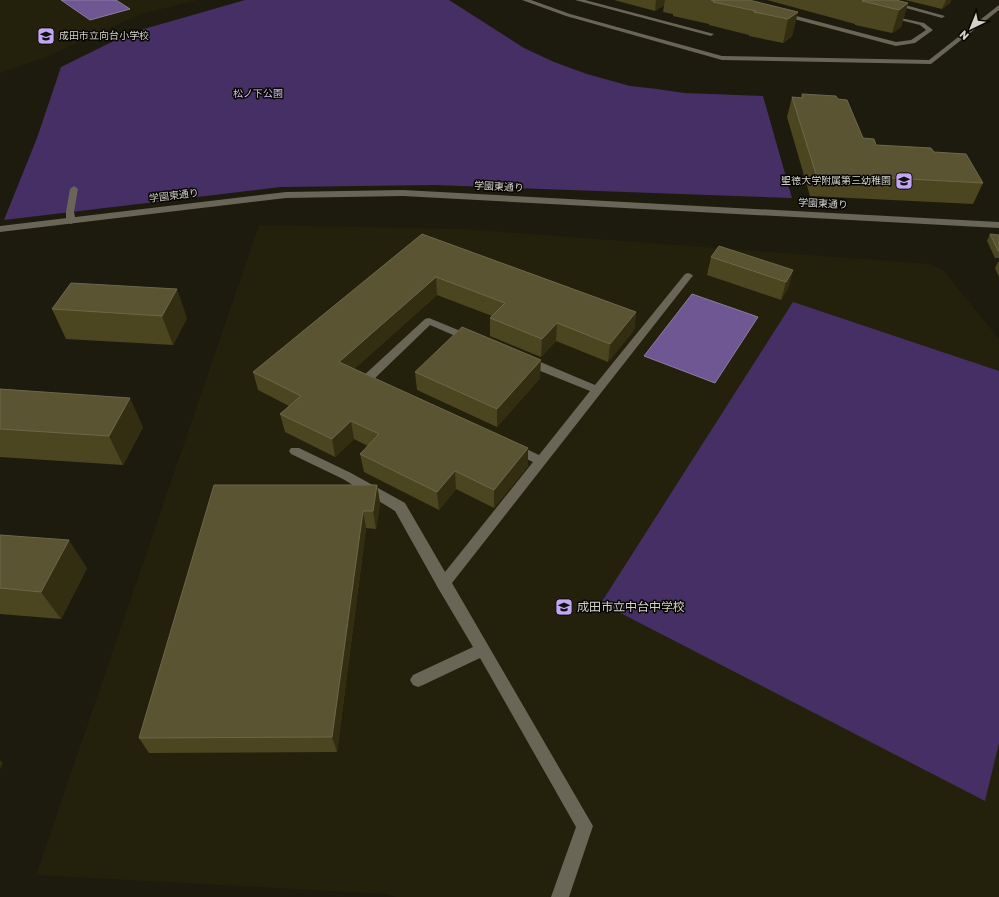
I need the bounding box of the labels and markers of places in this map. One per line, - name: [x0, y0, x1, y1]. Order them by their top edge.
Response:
- school or university icon: 成田市立向台小学校: [36, 26, 56, 46]
- place label: 成田市立向台小学校: [59, 30, 149, 42]
- school or university icon: 聖徳大学附属第三幼稚園: [894, 171, 914, 191]
- place label: 聖徳大学附属第三幼稚園: [781, 175, 891, 187]
- school or university icon: 成田市立中台中学校: [554, 597, 574, 617]
- place label: 成田市立中台中学校: [577, 600, 685, 614]

